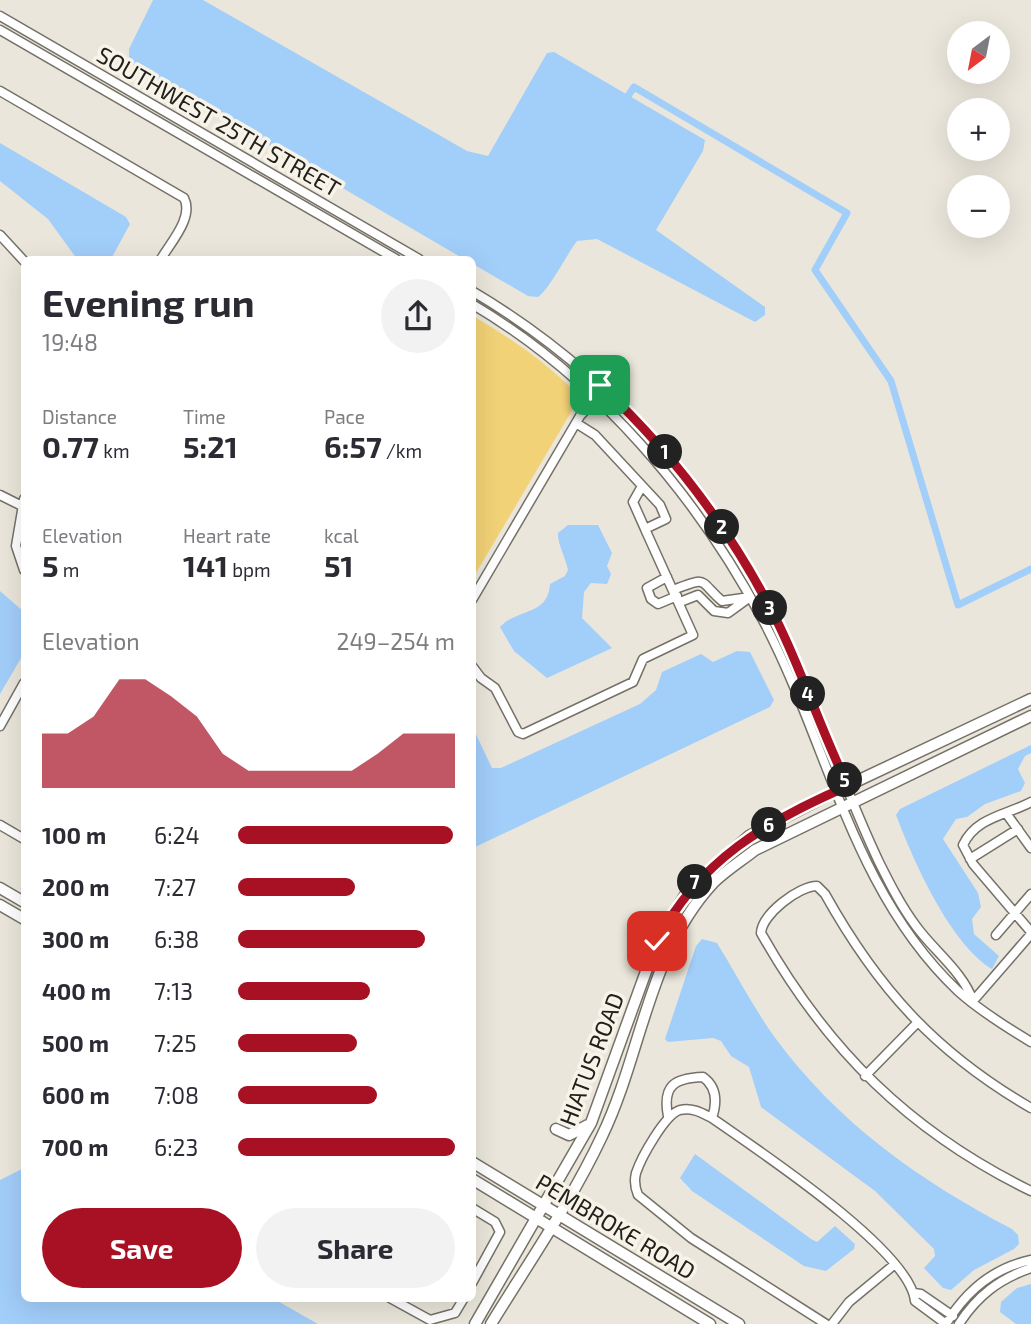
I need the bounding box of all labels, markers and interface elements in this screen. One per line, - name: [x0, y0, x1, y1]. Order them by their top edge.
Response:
- north arrow: [947, 21, 1010, 84]
- map controls: [947, 21, 1010, 238]
- street label: SOUTHWEST 25TH STREET: [92, 40, 346, 202]
- button: +: [947, 98, 1010, 161]
- button: −: [947, 175, 1010, 238]
- text: Evening run: [42, 279, 255, 325]
- button: share: [381, 279, 455, 353]
- text: 19:48: [42, 328, 98, 356]
- pin: [570, 355, 630, 415]
- icon: arrive: [581, 366, 619, 404]
- text: Distance: [42, 405, 117, 428]
- text: Time: [183, 405, 226, 428]
- text: Pace: [324, 405, 365, 428]
- text: 0.77: [42, 428, 99, 464]
- text: 5:21: [183, 428, 238, 464]
- text: 6:57: [324, 428, 382, 464]
- pin: 1: [648, 434, 682, 470]
- text: km: [99, 439, 130, 462]
- text: /km: [382, 439, 422, 462]
- text: 1: [660, 440, 669, 463]
- pin: 2: [704, 510, 740, 544]
- text: 2: [716, 515, 727, 538]
- text: Elevation: [42, 524, 123, 547]
- text: Heart rate: [183, 524, 271, 547]
- text: kcal: [324, 524, 359, 547]
- text: 5: [42, 547, 59, 583]
- text: 141: [183, 547, 228, 583]
- text: 51: [324, 547, 354, 583]
- text: m: [59, 558, 79, 581]
- text: bpm: [228, 558, 271, 581]
- pin: 3: [752, 590, 788, 626]
- text: 3: [764, 596, 775, 619]
- text: Elevation: [42, 627, 140, 655]
- text: 249–254 m: [336, 627, 455, 655]
- pin: 4: [790, 676, 826, 712]
- text: 4: [801, 682, 814, 705]
- pin: 5: [828, 762, 862, 798]
- text: 5: [839, 768, 850, 791]
- pin: 6: [752, 808, 786, 842]
- text: 6: [763, 813, 774, 836]
- text: 100 m: [42, 821, 106, 849]
- text: 6:24: [154, 821, 200, 849]
- pin: 7: [678, 864, 712, 900]
- text: 7: [689, 870, 700, 893]
- text: 200 m: [42, 873, 110, 901]
- text: 7:27: [154, 873, 196, 901]
- pin: [627, 911, 687, 971]
- icon: check: [638, 922, 676, 960]
- text: 300 m: [42, 925, 109, 953]
- text: 6:38: [154, 925, 199, 953]
- text: 400 m: [42, 977, 111, 1005]
- text: 7:13: [154, 977, 193, 1005]
- street label: HIATUS ROAD: [553, 989, 629, 1129]
- text: 500 m: [42, 1029, 109, 1057]
- text: 7:25: [154, 1029, 196, 1057]
- text: 600 m: [42, 1081, 110, 1109]
- text: 7:08: [154, 1081, 199, 1109]
- text: 700 m: [42, 1133, 108, 1161]
- text: 6:23: [154, 1133, 198, 1161]
- street label: PEMBROKE ROAD: [531, 1167, 701, 1285]
- button: Save: [42, 1208, 242, 1288]
- button: Share: [256, 1208, 455, 1288]

